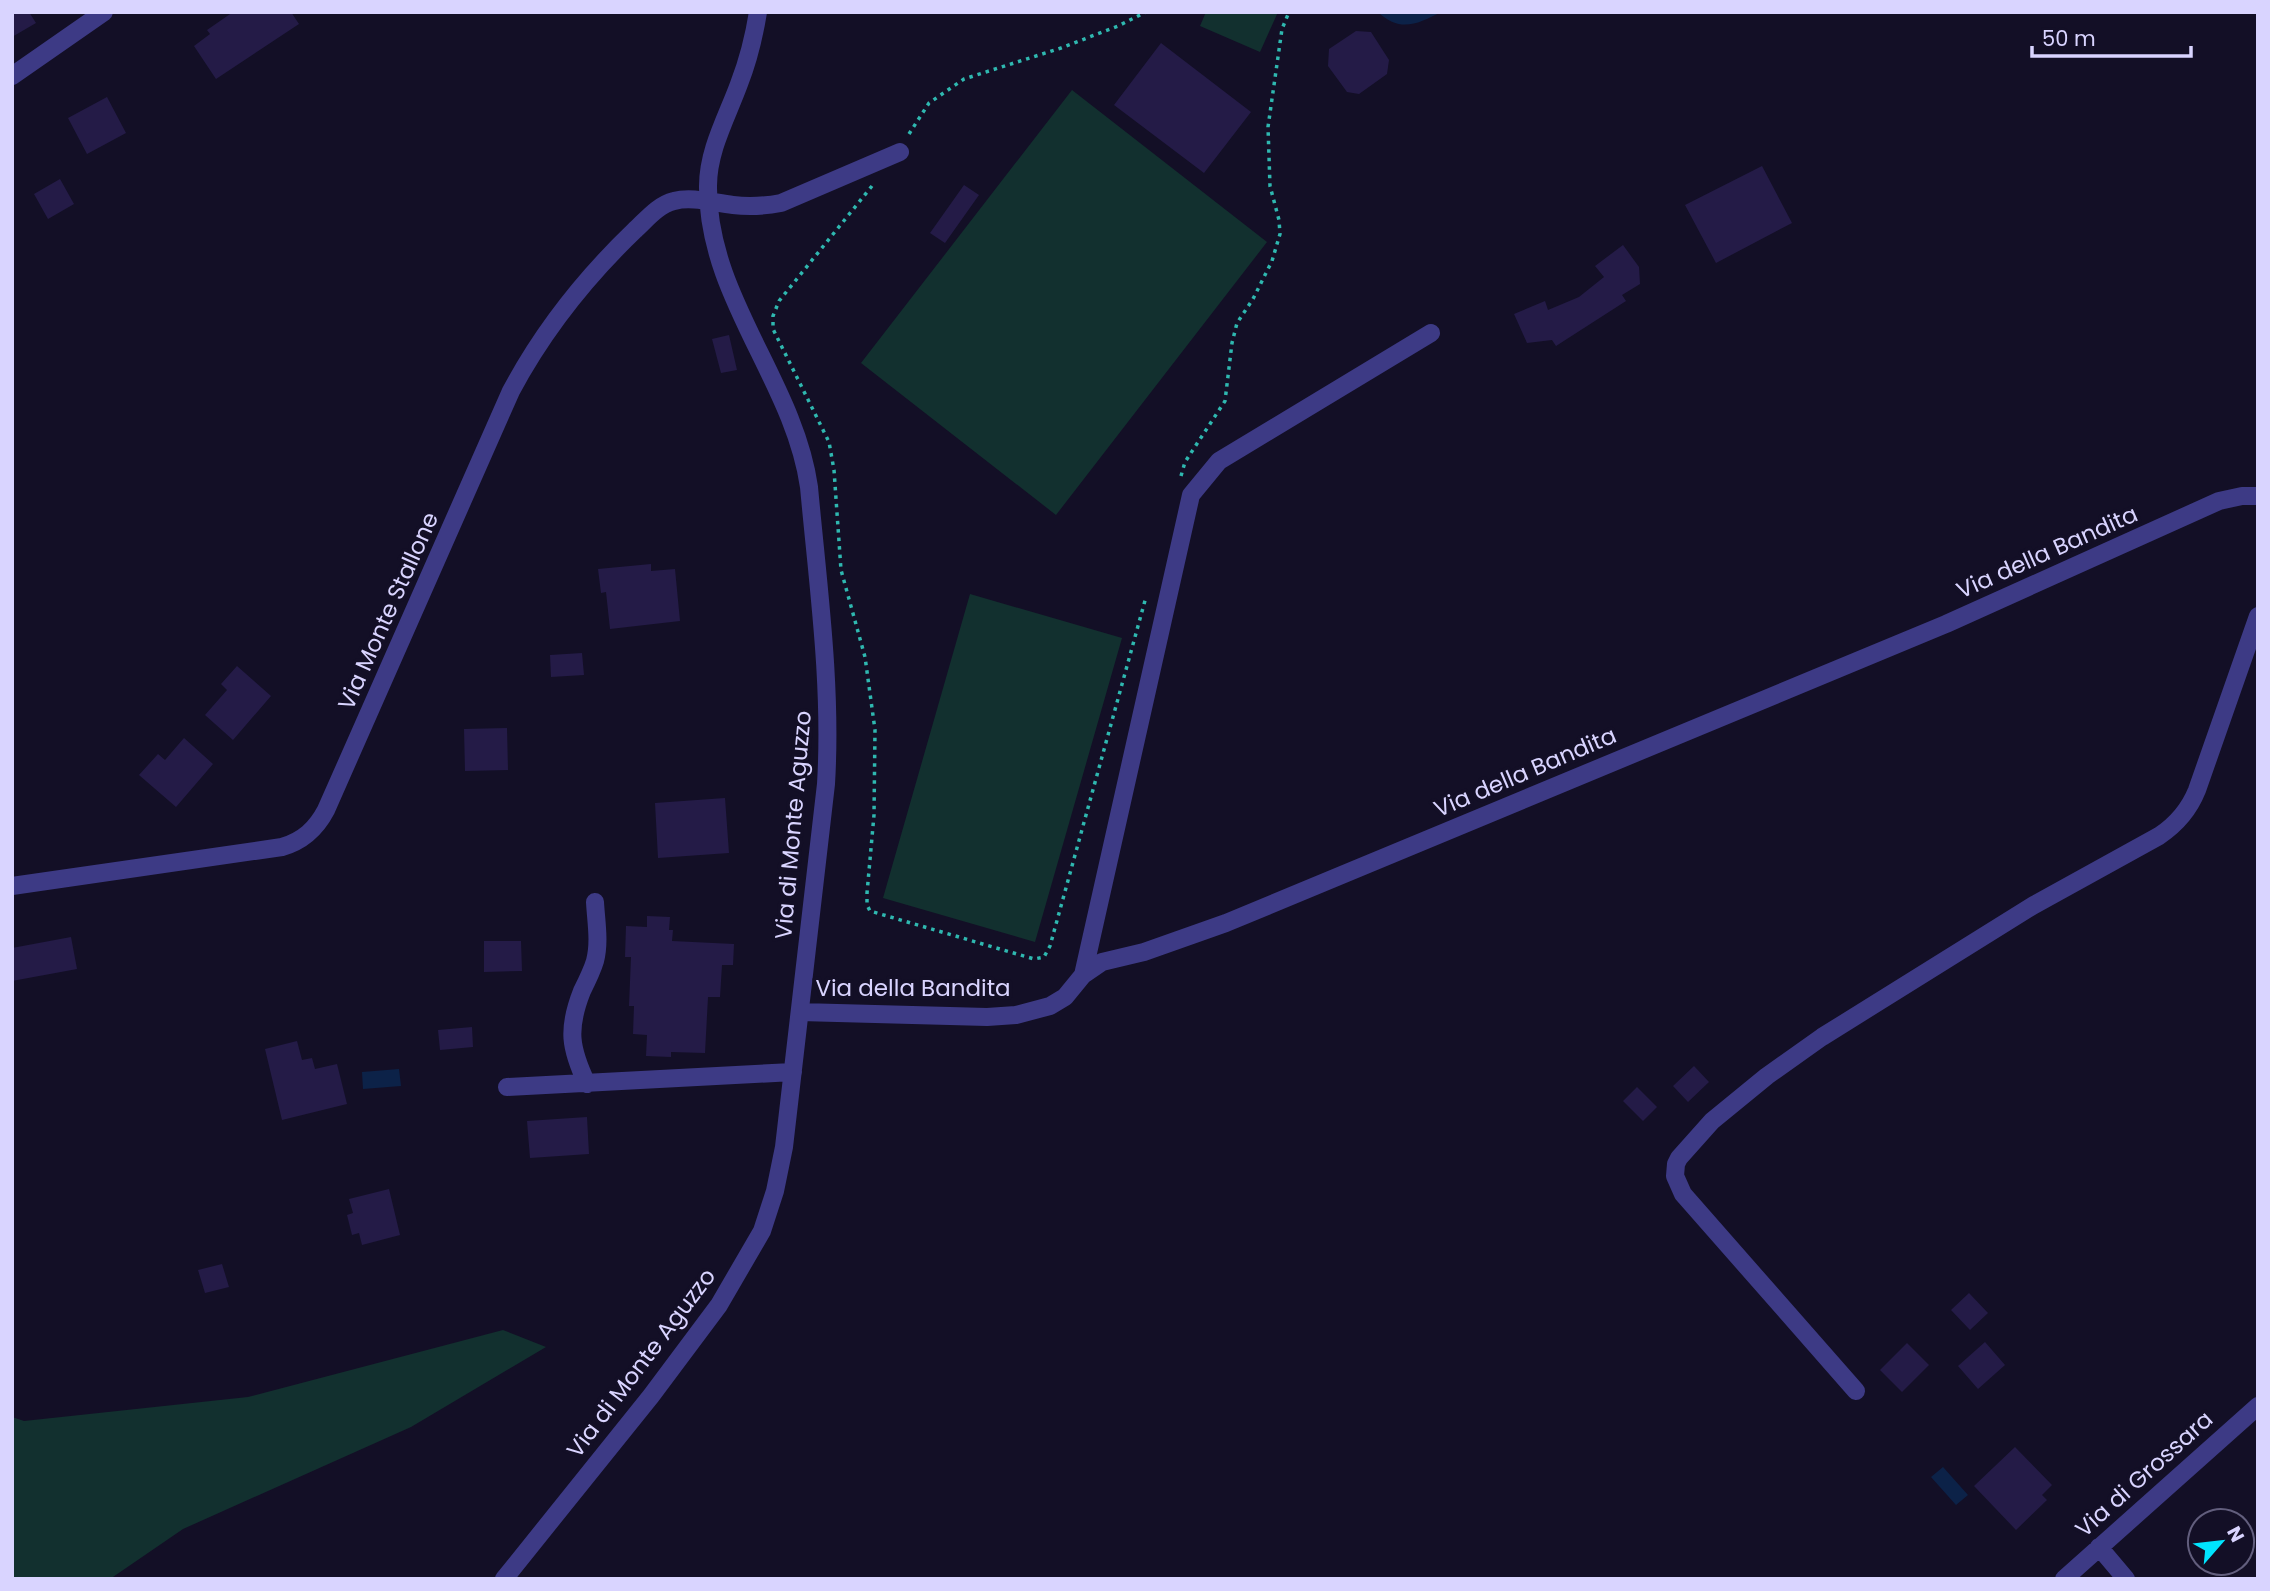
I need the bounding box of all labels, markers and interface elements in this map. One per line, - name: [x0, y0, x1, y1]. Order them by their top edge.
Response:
- scale bar: [2032, 14, 2191, 58]
- text: 50 m: [2042, 24, 2096, 53]
- street label: Via della Bandita: [1951, 498, 2143, 606]
- street label: Via Monte Stallone: [330, 507, 446, 715]
- street label: Via di Monte Aguzzo: [767, 709, 819, 941]
- street label: Via della Bandita: [1429, 719, 1621, 825]
- street label: Via della Bandita: [815, 972, 1011, 1004]
- street label: Via di Monte Aguzzo: [559, 1262, 723, 1464]
- street label: Via di Grossara: [2068, 1404, 2220, 1544]
- north arrow: [2186, 1507, 2256, 1577]
- text: N: [2220, 1522, 2251, 1547]

